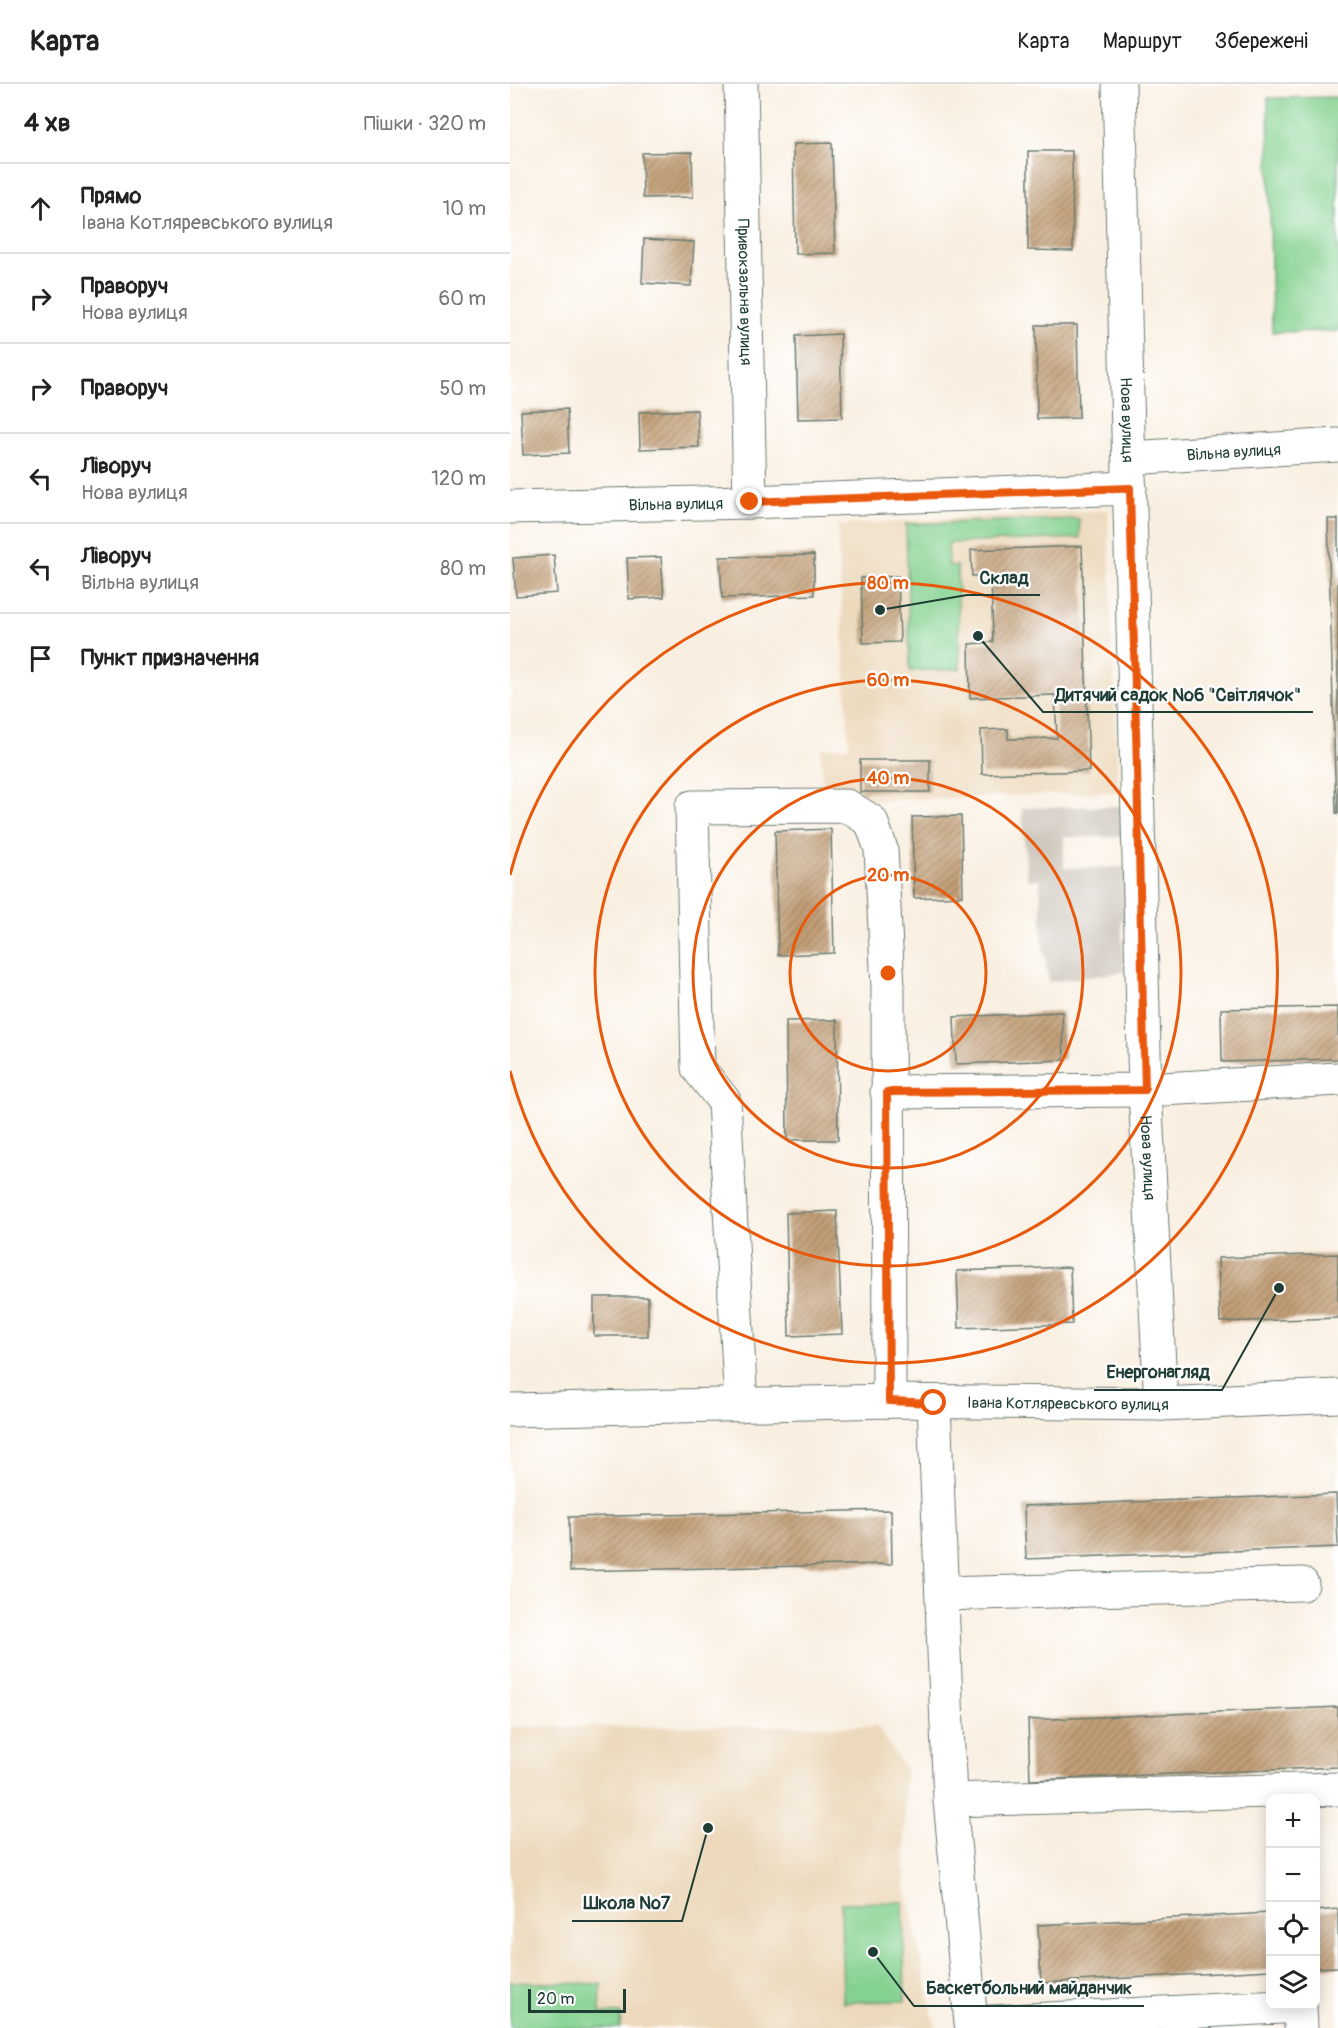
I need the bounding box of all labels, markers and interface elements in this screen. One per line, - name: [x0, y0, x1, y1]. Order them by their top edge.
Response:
- text: Карта: [30, 24, 99, 59]
- text: Карта: [1018, 28, 1070, 55]
- text: Маршрут: [1103, 28, 1182, 55]
- text: Збережені: [1215, 28, 1308, 55]
- text: 4 хв: [24, 107, 71, 139]
- text: Пішки · 320 m: [364, 111, 486, 136]
- text: Прямо: [81, 182, 141, 210]
- icon: ahead: [24, 192, 57, 225]
- text: 10 m: [442, 196, 486, 221]
- text: Івана Котляревського вулиця: [81, 210, 333, 235]
- street label: Привокзальна вулиця: [733, 218, 756, 366]
- text: Праворуч: [81, 272, 168, 300]
- icon: right: [24, 282, 57, 315]
- text: 60 m: [439, 286, 486, 311]
- text: Нова вулиця: [81, 300, 188, 325]
- icon: right: [24, 372, 57, 405]
- text: Праворуч: [81, 374, 168, 402]
- text: 50 m: [439, 376, 486, 401]
- street label: Нова вулиця: [1116, 377, 1138, 463]
- street label: Вільна вулиця: [1186, 440, 1282, 465]
- text: Ліворуч: [81, 452, 152, 480]
- icon: left: [24, 462, 57, 495]
- text: 120 m: [431, 466, 486, 491]
- text: Нова вулиця: [81, 480, 188, 505]
- route end: [736, 488, 762, 514]
- street label: Вільна вулиця: [629, 494, 723, 516]
- text: Ліворуч: [81, 542, 152, 570]
- icon: left: [24, 552, 57, 585]
- text: 80 m: [440, 556, 486, 581]
- callout: Склад: [967, 559, 1040, 595]
- text: Склад: [979, 567, 1029, 590]
- text: Вільна вулиця: [81, 570, 199, 595]
- text: 80 m: [867, 572, 909, 595]
- icon: arrive: [24, 642, 57, 675]
- text: Пункт призначення: [81, 644, 259, 672]
- text: 60 m: [867, 669, 909, 692]
- callout: Дитячий садок №6 "Світлячок": [1043, 676, 1313, 712]
- text: Дитячий садок №6 "Світлячок": [1054, 684, 1301, 707]
- text: 40 m: [867, 767, 909, 790]
- text: 20 m: [867, 864, 909, 887]
- centre of rings: [878, 963, 898, 983]
- street label: Нова вулиця: [1135, 1114, 1160, 1201]
- callout: Енергонагляд: [1094, 1354, 1222, 1390]
- text: Енергонагляд: [1106, 1361, 1210, 1384]
- route start: [920, 1389, 946, 1415]
- street label: Івана Котляревського вулиця: [967, 1393, 1169, 1415]
- map controls: [1266, 1794, 1320, 2010]
- button: +: [1266, 1794, 1320, 1848]
- button: −: [1266, 1848, 1320, 1902]
- callout: Школа №7: [572, 1885, 682, 1921]
- text: Школа №7: [583, 1892, 671, 1915]
- button: locate: [1266, 1902, 1320, 1956]
- button: layers: [1266, 1956, 1320, 2010]
- callout: Баскетбольний майданчик: [914, 1970, 1144, 2006]
- text: Баскетбольний майданчик: [926, 1977, 1132, 2000]
- scale bar: [528, 1986, 626, 2014]
- text: 20 m: [537, 1989, 575, 2009]

